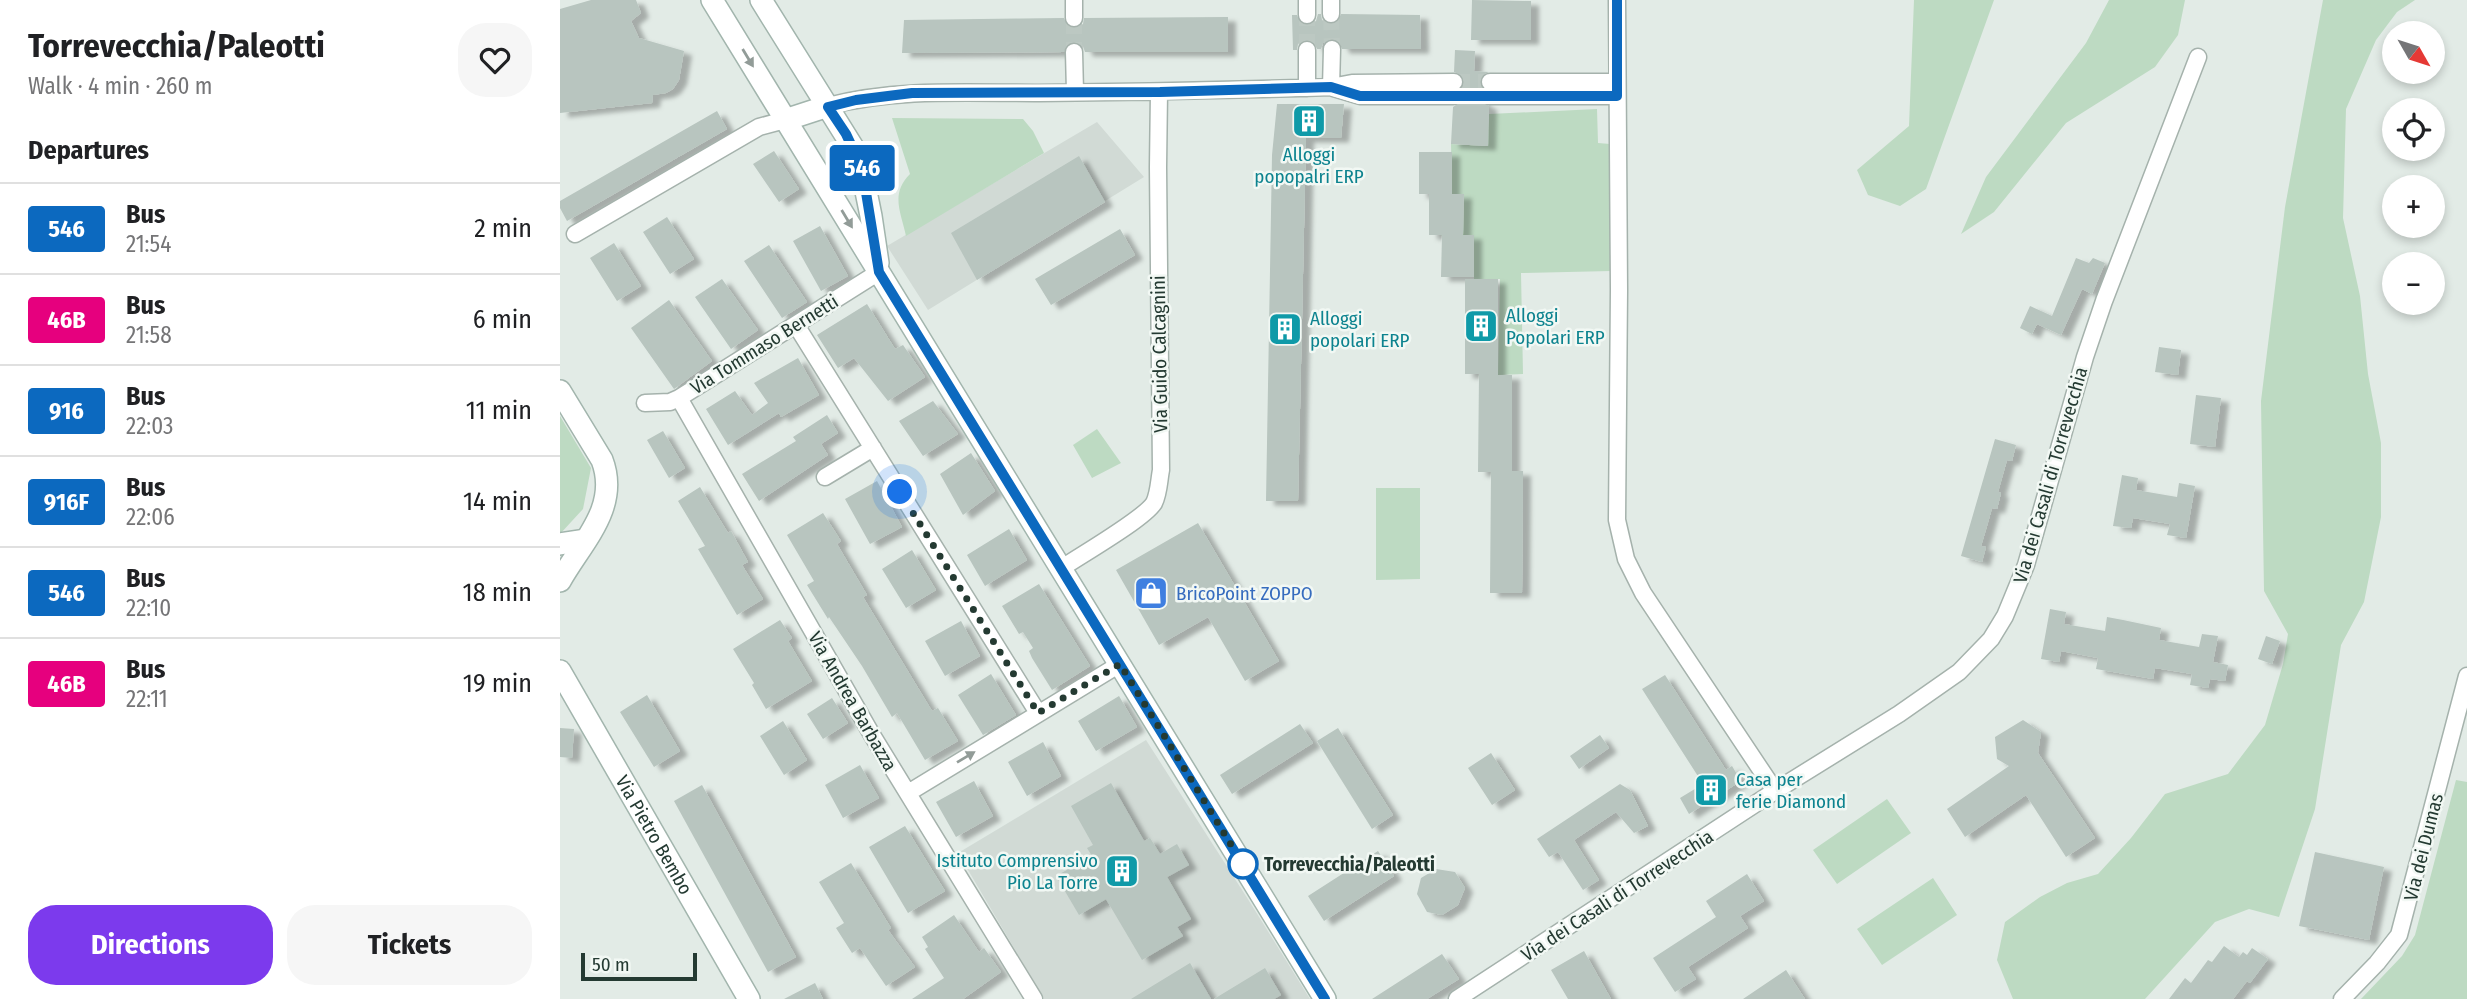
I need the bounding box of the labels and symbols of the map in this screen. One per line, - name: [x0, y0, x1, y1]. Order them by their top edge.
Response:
- north arrow: [2382, 21, 2445, 84]
- one-way arrow: [741, 49, 754, 68]
- building icon: Alloggi popopalri ERP: [1290, 102, 1328, 140]
- place label: Alloggi popopalri ERP: [1254, 143, 1364, 188]
- line badge: 546: [822, 145, 902, 191]
- one-way arrow: [841, 210, 853, 229]
- street label: Via Guido Calcagnini: [1147, 275, 1172, 433]
- street label: Via Tommaso Bernetti: [686, 290, 842, 399]
- place label: Alloggi Popolari ERP: [1506, 304, 1605, 349]
- place label: Alloggi popolari ERP: [1310, 307, 1410, 352]
- building icon: Alloggi Popolari ERP: [1462, 307, 1500, 345]
- building icon: Alloggi popolari ERP: [1266, 310, 1304, 348]
- street label: Via dei Casali di Torrevecchia: [2009, 364, 2092, 586]
- your location: [882, 474, 917, 509]
- shop icon: BricoPoint ZOPPO: [1132, 574, 1170, 612]
- place label: BricoPoint ZOPPO: [1176, 582, 1313, 605]
- street label: Via Andrea Barbazza: [803, 627, 902, 775]
- one-way arrow: [956, 751, 975, 764]
- place label: Casa per ferie Diamond: [1736, 768, 1846, 813]
- street label: Via Pietro Bembo: [611, 771, 697, 899]
- building icon: Casa per ferie Diamond: [1692, 771, 1730, 809]
- street label: Via dei Dumas: [2399, 791, 2448, 903]
- street label: Via dei Casali di Torrevecchia: [1517, 825, 1717, 966]
- place label: Istituto Comprensivo Pio La Torre: [937, 849, 1098, 894]
- marker: Torrevecchia/Paleotti: [1228, 849, 1258, 879]
- building icon: Istituto Comprensivo Pio La Torre: [1103, 852, 1141, 890]
- place label: Torrevecchia/Paleotti: [1264, 853, 1435, 876]
- scale bar: [581, 950, 696, 982]

